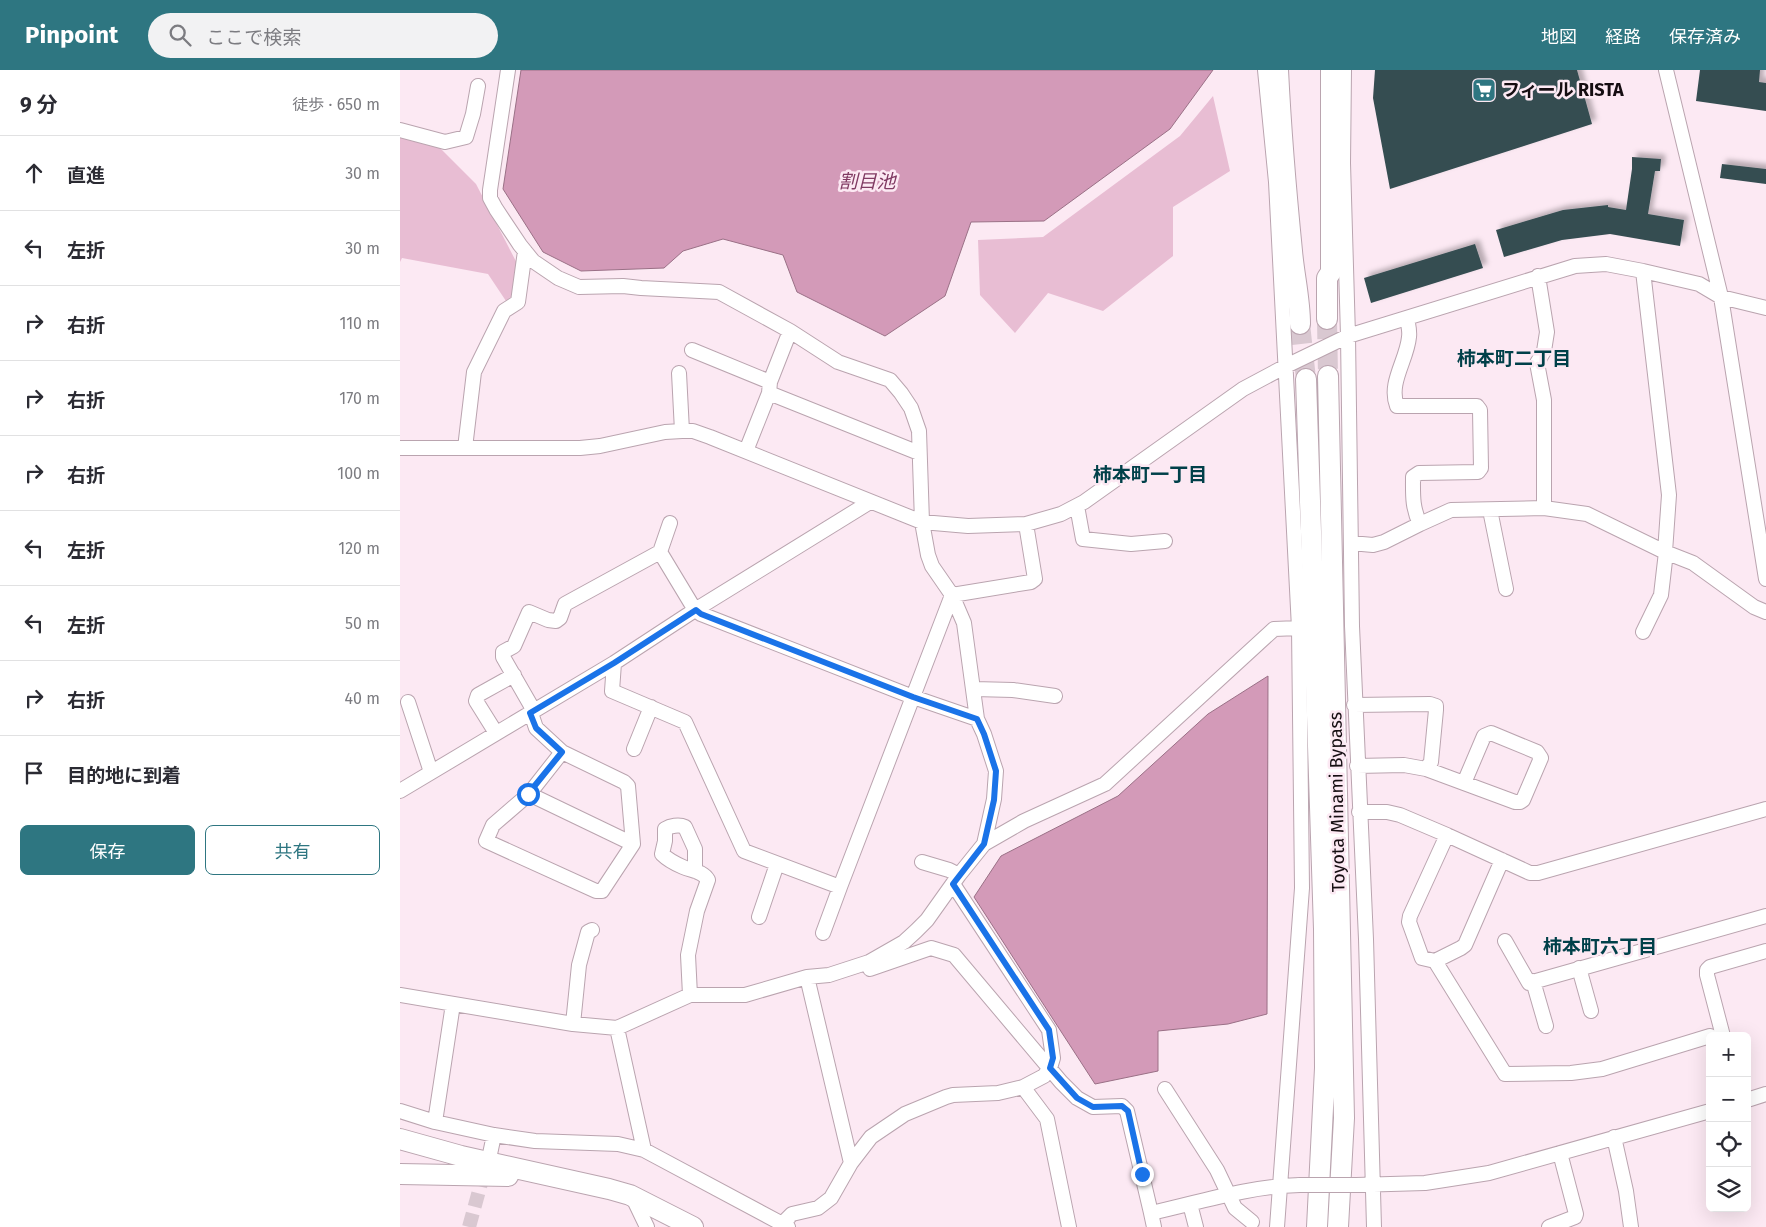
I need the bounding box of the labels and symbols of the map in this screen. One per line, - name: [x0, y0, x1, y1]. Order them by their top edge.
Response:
- supermarket icon: フィール RISTA: [1471, 77, 1497, 103]
- place label: フィール RISTA: [1502, 79, 1624, 101]
- water label: 割目池: [838, 170, 897, 193]
- district label: 柿本町二丁目: [1457, 347, 1571, 370]
- district label: 柿本町一丁目: [1093, 463, 1207, 486]
- street label: Toyota Minami Bypass: [1324, 712, 1350, 892]
- route start: [517, 783, 540, 806]
- district label: 柿本町六丁目: [1543, 935, 1657, 958]
- route end: [1131, 1163, 1154, 1186]

